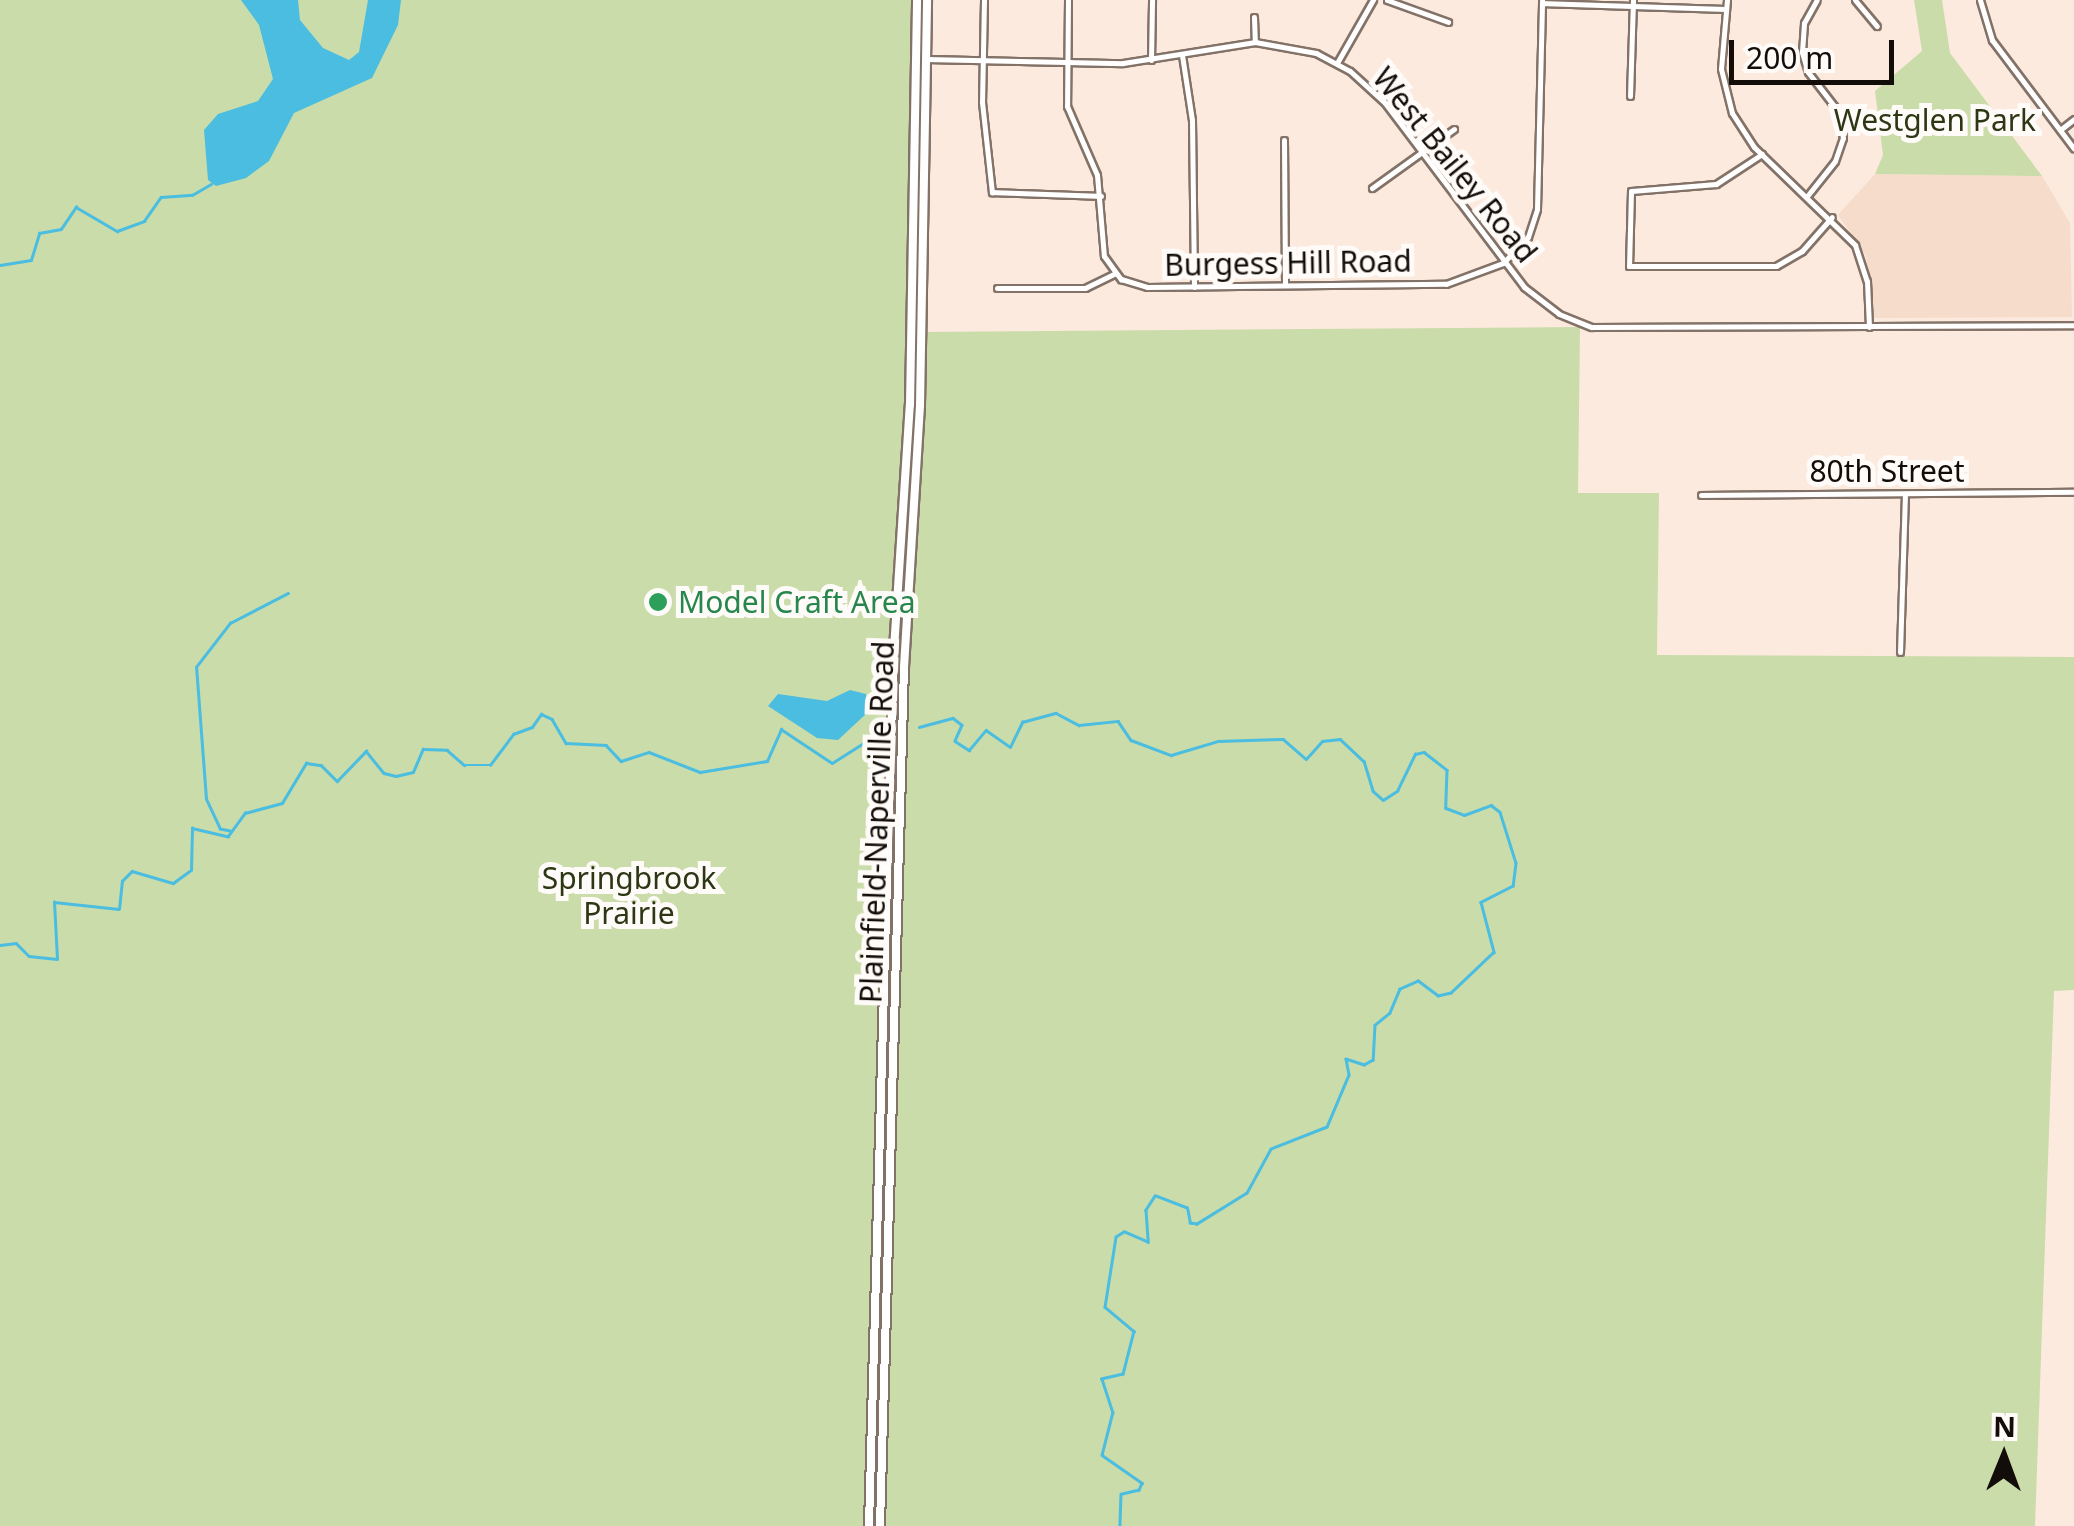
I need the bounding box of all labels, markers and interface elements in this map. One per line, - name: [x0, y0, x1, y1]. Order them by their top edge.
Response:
- scale bar: [1734, 20, 1899, 82]
- text: 200 m: [1746, 37, 1833, 78]
- street label: West Bailey Road: [1365, 60, 1545, 270]
- park label: Westglen Park: [1834, 102, 2036, 138]
- street label: Burgess Hill Road: [1164, 243, 1412, 283]
- street label: 80th Street: [1809, 453, 1965, 489]
- place label: Model Craft Area: [678, 584, 916, 620]
- marker: Model Craft Area: [647, 591, 669, 613]
- street label: Plainfield-Naperville Road: [853, 640, 901, 1004]
- park label: Springbrook Prairie: [542, 860, 716, 930]
- north arrow: [1954, 1406, 2054, 1506]
- text: N: [1993, 1407, 2016, 1445]

